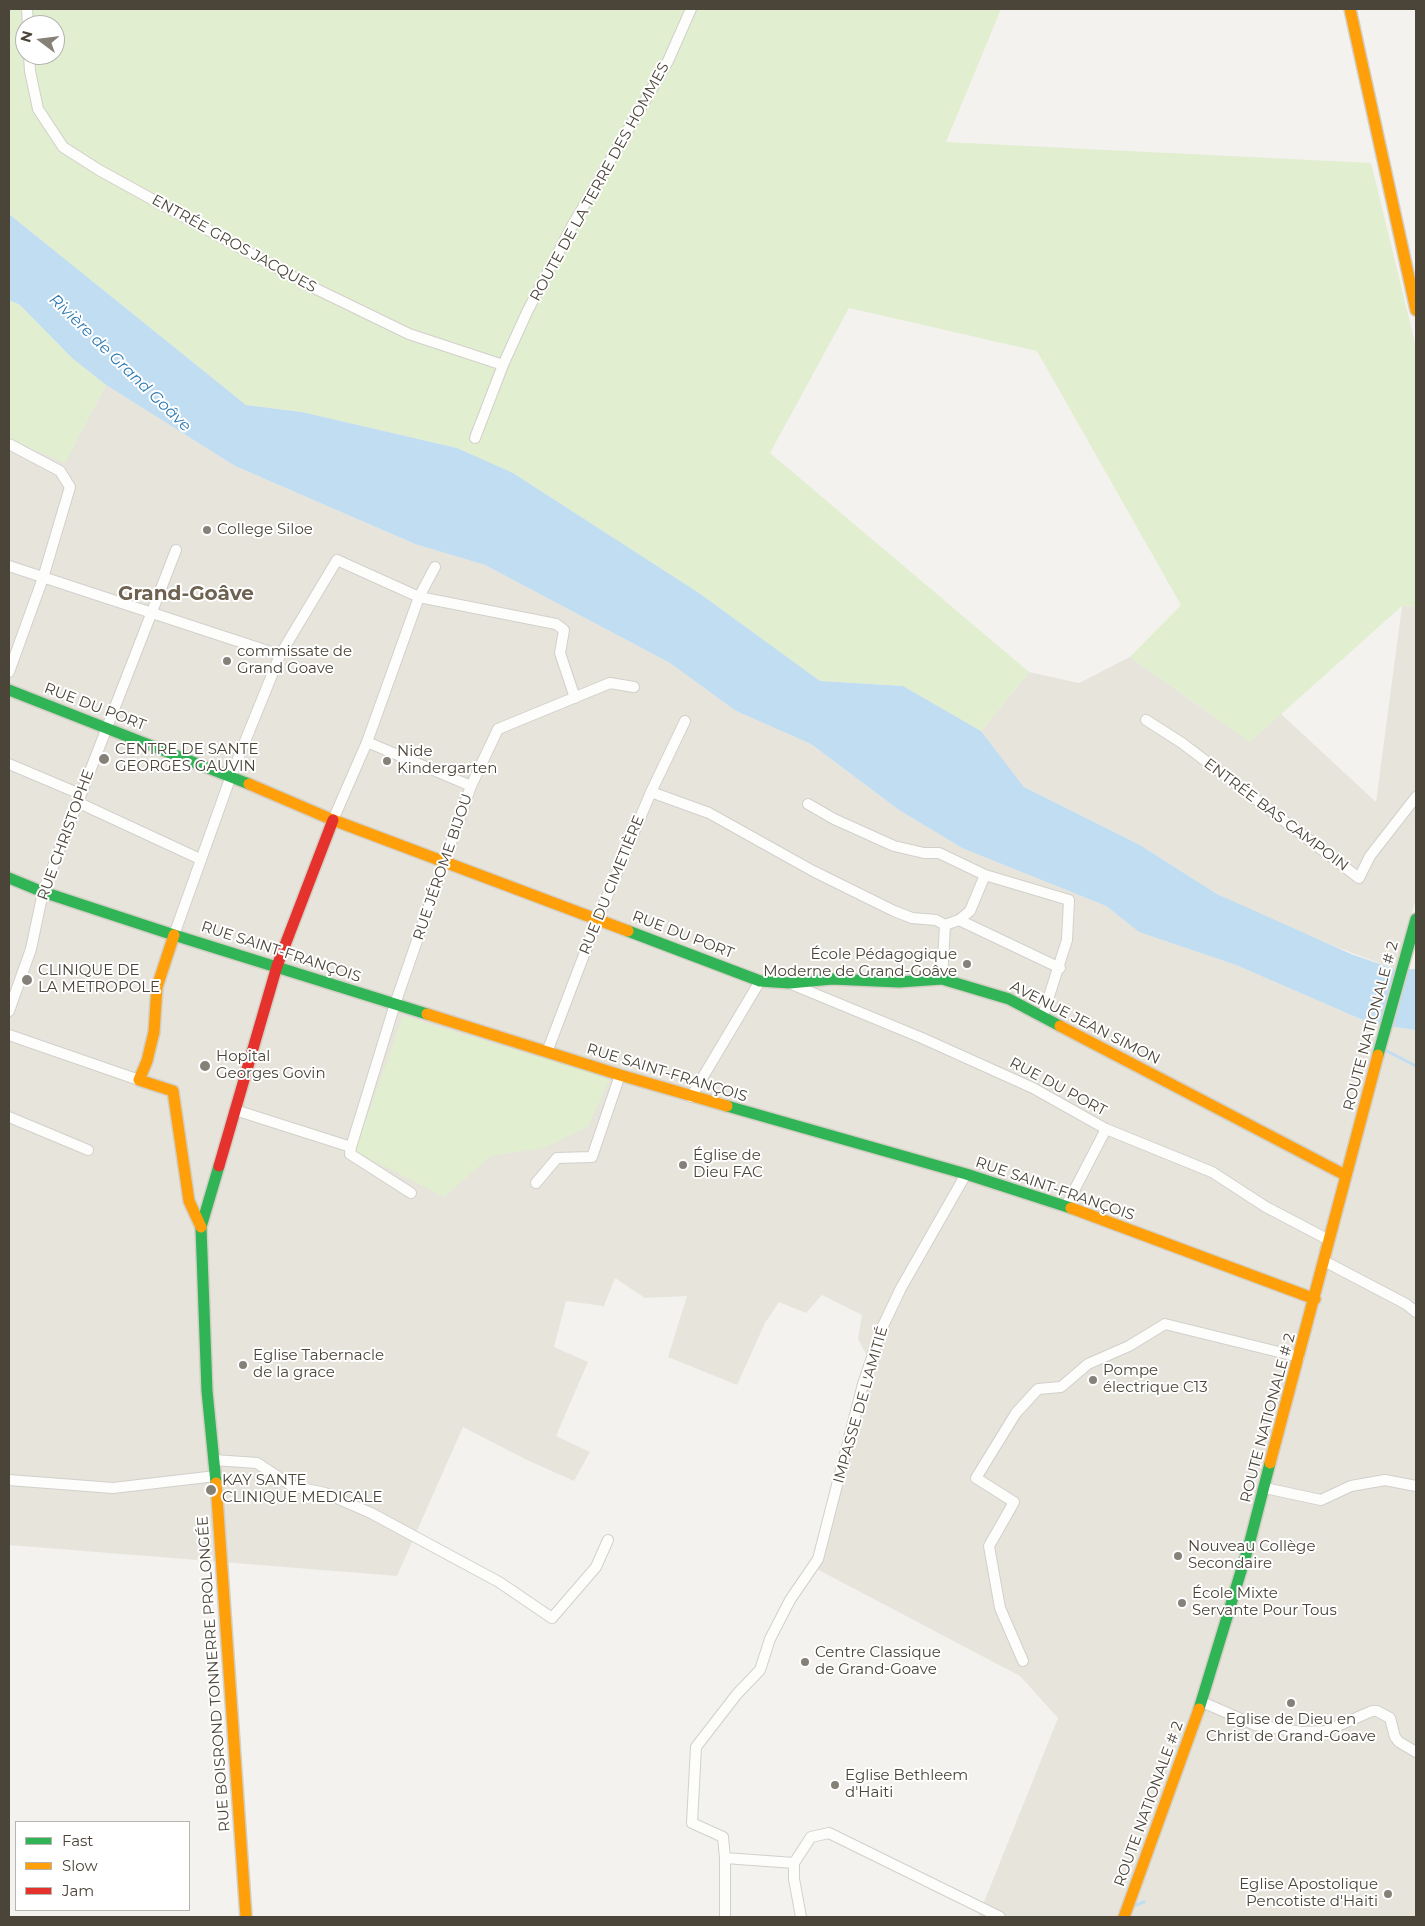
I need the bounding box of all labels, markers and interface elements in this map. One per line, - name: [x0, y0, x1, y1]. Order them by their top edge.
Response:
- north arrow: [15, 15, 65, 65]
- text: N: [16, 29, 37, 44]
- street label: ROUTE DE LA TERRE DES HOMMES: [527, 60, 673, 304]
- street label: ENTRÉE GROS JACQUES: [148, 191, 320, 297]
- water label: Rivière de Grand Goâve: [45, 290, 195, 436]
- place label: College Siloe: [217, 521, 313, 539]
- marker: College Siloe: [201, 524, 213, 536]
- district label: Grand-Goâve: [118, 582, 254, 606]
- place label: commissate de Grand Goave: [237, 643, 352, 678]
- marker: commissate de Grand Goave: [221, 655, 233, 667]
- street label: RUE DU PORT: [42, 679, 148, 735]
- place label: CENTRE DE SANTE GEORGES GAUVIN: [115, 741, 258, 776]
- place label: Nide Kindergarten: [397, 743, 497, 778]
- marker: CENTRE DE SANTE GEORGES GAUVIN: [97, 752, 111, 766]
- marker: Nide Kindergarten: [381, 755, 393, 767]
- street label: ENTRÉE BAS CAMPOIN: [1200, 755, 1352, 875]
- street label: RUE CHRISTOPHE: [34, 767, 98, 903]
- street label: RUE JÉROME BIJOU: [409, 791, 477, 943]
- street label: RUE DU CIMETIÈRE: [576, 813, 648, 957]
- street label: RUE DU PORT: [630, 907, 736, 963]
- street label: RUE SAINT-FRANÇOIS: [199, 918, 363, 986]
- street label: ROUTE NATIONALE # 2: [1340, 939, 1402, 1113]
- place label: École Pédagogique Moderne de Grand-Goâve: [763, 946, 957, 981]
- marker: École Pédagogique Moderne de Grand-Goâve: [961, 958, 973, 970]
- place label: CLINIQUE DE LA METROPOLE: [38, 962, 160, 997]
- marker: CLINIQUE DE LA METROPOLE: [20, 973, 34, 987]
- street label: AVENUE JEAN SIMON: [1007, 977, 1163, 1069]
- street label: RUE SAINT-FRANÇOIS: [585, 1040, 749, 1106]
- place label: Hopital Georges Govin: [216, 1048, 326, 1083]
- street label: RUE DU PORT: [1006, 1054, 1110, 1120]
- marker: Hopital Georges Govin: [198, 1059, 212, 1073]
- place label: Église de Dieu FAC: [693, 1147, 763, 1182]
- street label: RUE SAINT-FRANÇOIS: [973, 1153, 1137, 1225]
- marker: Église de Dieu FAC: [677, 1159, 689, 1171]
- street label: IMPASSE DE L'AMITIÉ: [830, 1324, 892, 1486]
- street label: ROUTE NATIONALE # 2: [1237, 1331, 1299, 1505]
- place label: Eglise Tabernacle de la grace: [253, 1347, 384, 1382]
- marker: Eglise Tabernacle de la grace: [237, 1359, 249, 1371]
- place label: Pompe électrique C13: [1103, 1362, 1208, 1397]
- marker: Pompe électrique C13: [1087, 1374, 1099, 1386]
- place label: KAY SANTE CLINIQUE MEDICALE: [222, 1472, 382, 1507]
- marker: KAY SANTE CLINIQUE MEDICALE: [204, 1483, 218, 1497]
- street label: RUE BOISROND TONNERRE PROLONGÉE: [194, 1515, 234, 1833]
- place label: Nouveau Collège Secondaire: [1188, 1538, 1315, 1573]
- marker: Nouveau Collège Secondaire: [1172, 1550, 1184, 1562]
- place label: École Mixte Servante Pour Tous: [1192, 1585, 1337, 1620]
- marker: École Mixte Servante Pour Tous: [1176, 1597, 1188, 1609]
- place label: Centre Classique de Grand-Goave: [815, 1644, 941, 1679]
- marker: Centre Classique de Grand-Goave: [799, 1656, 811, 1668]
- marker: Eglise de Dieu en Christ de Grand-Goave: [1285, 1697, 1297, 1709]
- place label: Eglise de Dieu en Christ de Grand-Goave: [1206, 1711, 1376, 1746]
- street label: ROUTE NATIONALE # 2: [1111, 1719, 1187, 1889]
- place label: Eglise Bethleem d'Haiti: [845, 1767, 968, 1802]
- marker: Eglise Bethleem d'Haiti: [829, 1779, 841, 1791]
- legend: [15, 1821, 190, 1911]
- text: Fast: [62, 1831, 93, 1850]
- text: Slow: [62, 1856, 98, 1875]
- place label: Eglise Apostolique Pencotiste d'Haiti: [1239, 1876, 1378, 1911]
- text: Jam: [62, 1881, 94, 1900]
- marker: Eglise Apostolique Pencotiste d'Haiti: [1382, 1888, 1394, 1900]

